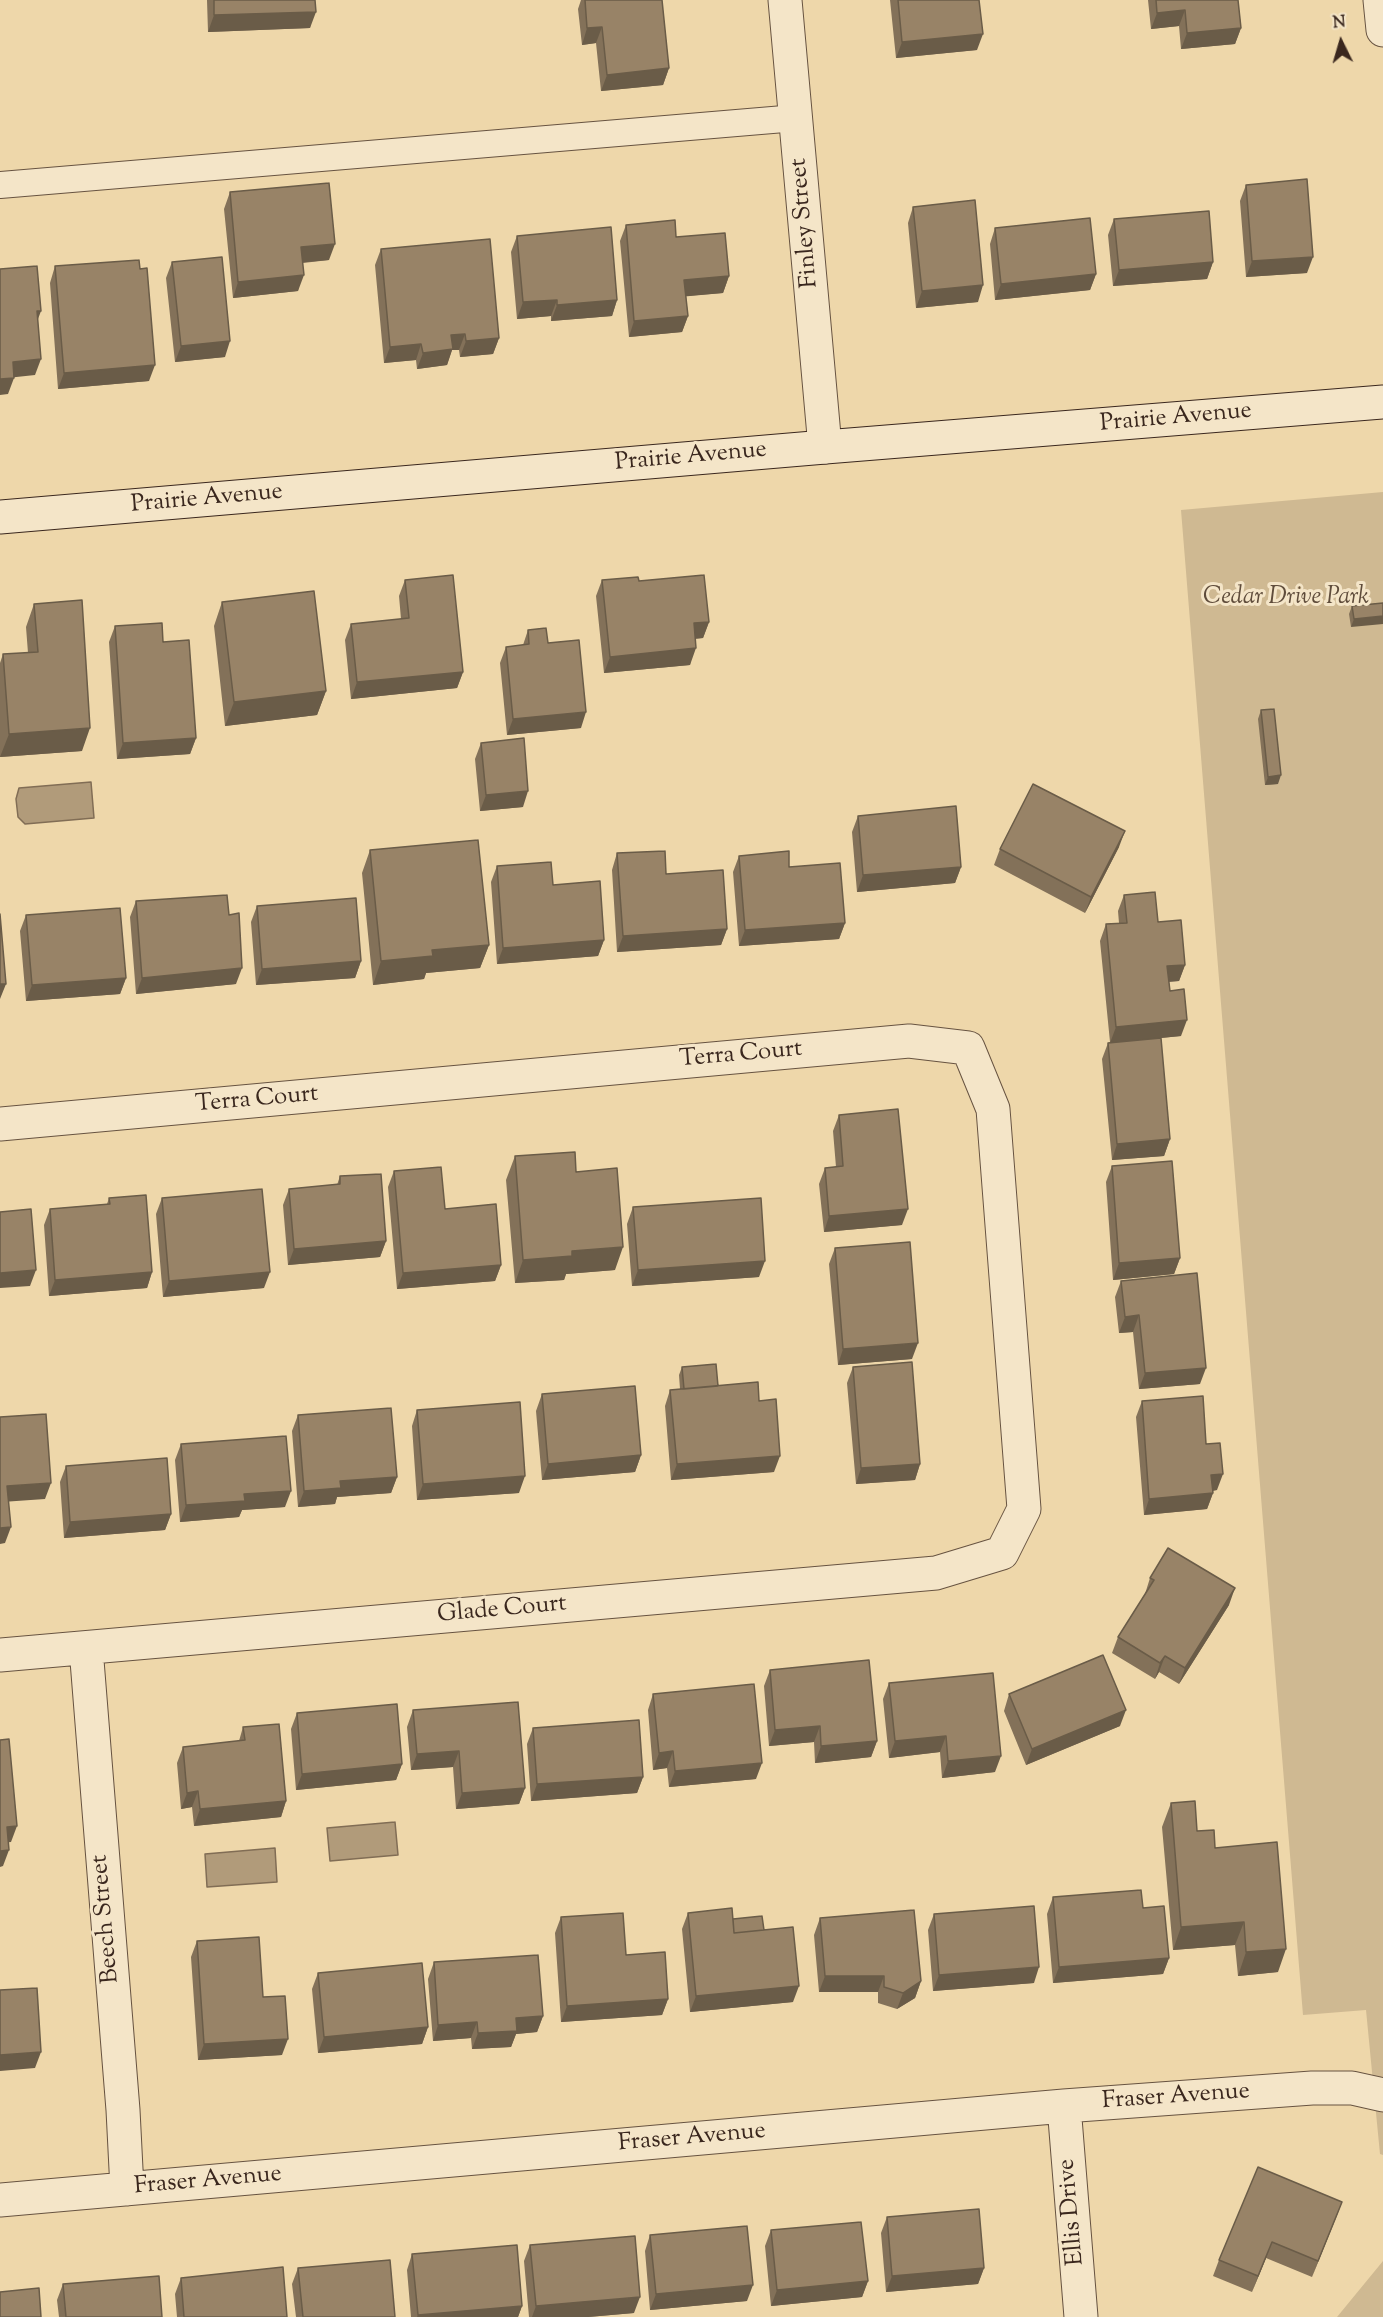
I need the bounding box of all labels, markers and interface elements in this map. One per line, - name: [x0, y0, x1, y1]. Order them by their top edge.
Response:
- north arrow: [1311, 12, 1371, 72]
- text: N: [1332, 12, 1347, 36]
- street label: Finley Street: [786, 157, 826, 289]
- street label: Prairie Avenue: [1099, 398, 1253, 440]
- street label: Prairie Avenue: [614, 437, 768, 479]
- street label: Prairie Avenue: [130, 479, 284, 521]
- park label: Cedar Drive Park: [1203, 585, 1369, 613]
- street label: Terra Court: [679, 1036, 803, 1076]
- street label: Terra Court: [195, 1081, 319, 1121]
- street label: Glade Court: [436, 1591, 568, 1631]
- street label: Beech Street: [87, 1853, 127, 1985]
- street label: Fraser Avenue: [1101, 2078, 1251, 2118]
- street label: Fraser Avenue: [617, 2118, 767, 2160]
- street label: Ellis Drive: [1054, 2157, 1092, 2267]
- street label: Fraser Avenue: [133, 2161, 283, 2203]

